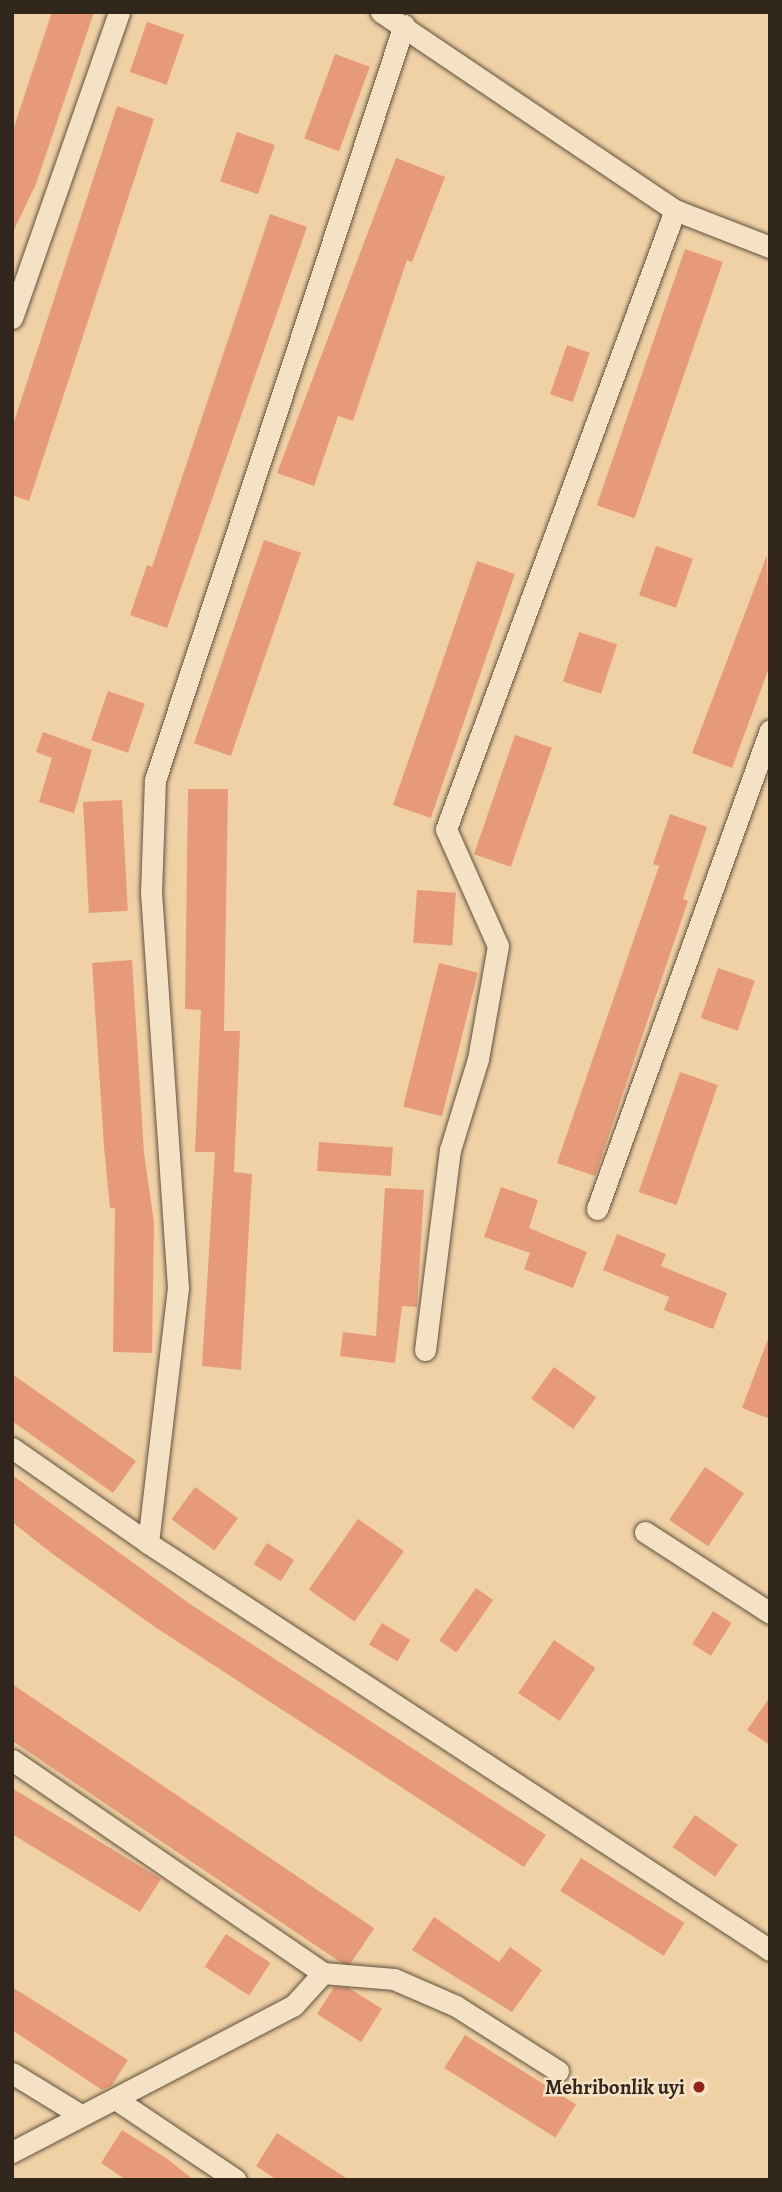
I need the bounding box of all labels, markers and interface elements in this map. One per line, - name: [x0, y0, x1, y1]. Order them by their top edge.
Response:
- place label: Mehribonlik uyi: [545, 2074, 685, 2100]
- marker: Mehribonlik uyi: [691, 2079, 707, 2095]

